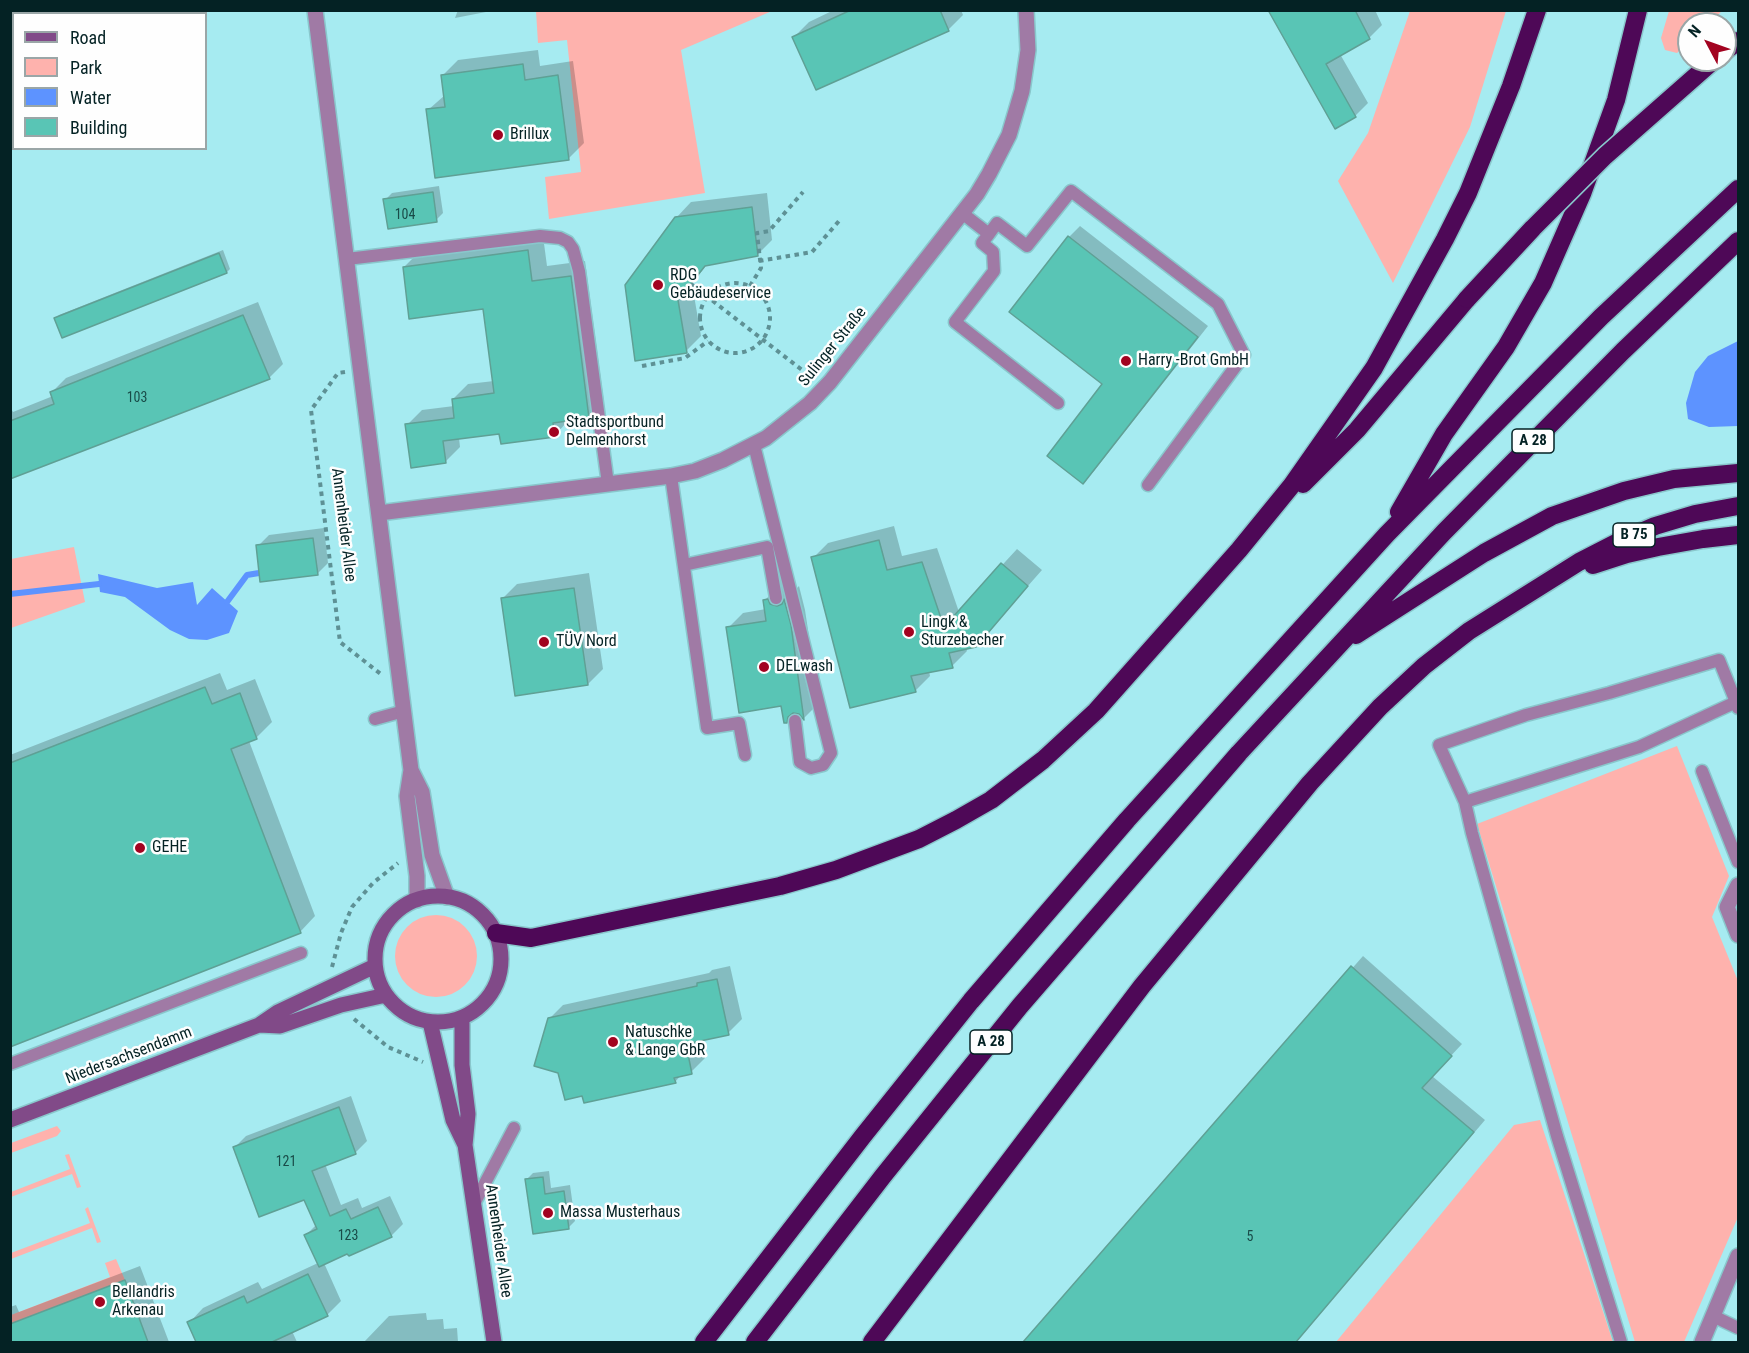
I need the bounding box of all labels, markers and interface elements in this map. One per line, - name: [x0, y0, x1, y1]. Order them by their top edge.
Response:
- legend: [12, 12, 207, 150]
- north arrow: [1677, 12, 1737, 72]
- text: N: [1684, 21, 1705, 41]
- text: Road: [70, 27, 106, 48]
- text: Park: [70, 57, 102, 78]
- text: Water: [70, 87, 111, 108]
- text: Building: [70, 117, 127, 138]
- place label: Brillux: [510, 125, 549, 145]
- marker: Brillux: [491, 128, 505, 142]
- house number: 104: [395, 207, 415, 223]
- place label: RDG Gebäudeservice: [670, 266, 771, 304]
- marker: RDG Gebäudeservice: [651, 278, 665, 292]
- street label: Sulinger Straße: [795, 304, 871, 390]
- place label: Harry -Brot GmbH: [1138, 351, 1249, 371]
- marker: Harry -Brot GmbH: [1119, 354, 1133, 368]
- house number: 103: [127, 390, 147, 406]
- place label: Stadtsportbund Delmenhorst: [566, 413, 664, 451]
- marker: Stadtsportbund Delmenhorst: [547, 425, 561, 439]
- road number: A 28: [1512, 429, 1554, 453]
- street label: Annenheider Allee: [326, 467, 360, 583]
- road number: B 75: [1613, 523, 1655, 547]
- place label: Lingk & Sturzebecher: [921, 613, 1004, 651]
- marker: Lingk & Sturzebecher: [902, 625, 916, 639]
- place label: TÜV Nord: [556, 632, 617, 652]
- marker: TÜV Nord: [537, 635, 551, 649]
- place label: DELwash: [776, 657, 833, 677]
- marker: DELwash: [757, 660, 771, 674]
- place label: GEHE: [152, 838, 187, 858]
- marker: GEHE: [133, 841, 147, 855]
- street label: Niedersachsendamm: [63, 1023, 195, 1089]
- place label: Natuschke & Lange GbR: [625, 1023, 705, 1061]
- road number: A 28: [970, 1030, 1012, 1054]
- marker: Natuschke & Lange GbR: [606, 1035, 620, 1049]
- house number: 121: [276, 1154, 296, 1170]
- street label: Annenheider Allee: [481, 1183, 515, 1299]
- place label: Massa Musterhaus: [560, 1203, 680, 1223]
- marker: Massa Musterhaus: [541, 1206, 555, 1220]
- house number: 123: [338, 1228, 358, 1244]
- house number: 5: [1247, 1229, 1253, 1245]
- place label: Bellandris Arkenau: [112, 1283, 175, 1321]
- marker: Bellandris Arkenau: [93, 1295, 107, 1309]

